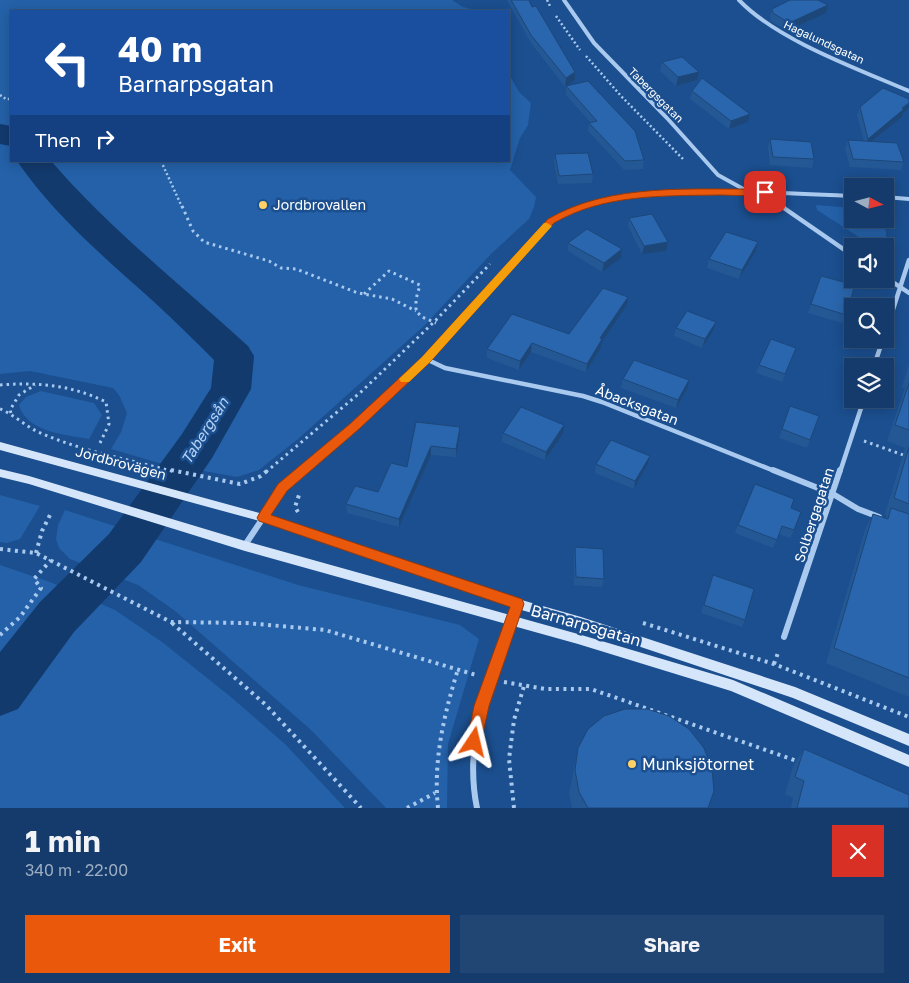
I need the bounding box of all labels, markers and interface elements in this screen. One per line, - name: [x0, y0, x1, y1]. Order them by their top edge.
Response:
- street label: Hagalundsgatan: [782, 17, 867, 66]
- text: 40 m: [118, 28, 202, 70]
- icon: left: [35, 30, 100, 95]
- street label: Tabergsgatan: [626, 65, 686, 125]
- text: Barnarpsgatan: [118, 70, 274, 97]
- icon: right: [91, 125, 119, 153]
- text: Then: [35, 128, 81, 151]
- pin: [744, 171, 786, 213]
- icon: arrive: [751, 178, 779, 206]
- north arrow: [844, 178, 894, 228]
- map controls: [844, 178, 894, 408]
- place label: Jordbrovallen: [273, 196, 366, 213]
- marker: Jordbrovallen: [257, 199, 269, 211]
- button: sound: [844, 238, 894, 288]
- button: search: [844, 298, 894, 348]
- button: layers: [844, 358, 894, 408]
- street label: Åbacksgatan: [593, 381, 681, 428]
- water label: Tabergsån: [177, 393, 233, 468]
- street label: Jordbrovägen: [74, 442, 168, 483]
- street label: Solbergagatan: [790, 465, 837, 565]
- street label: Barnarpsgatan: [529, 600, 643, 650]
- position arrow: [447, 715, 499, 767]
- place label: Munksjötornet: [642, 754, 754, 774]
- marker: Munksjötornet: [626, 758, 638, 770]
- text: 1 min: [25, 823, 101, 859]
- button: close: [832, 825, 884, 877]
- text: 340 m · 22:00: [25, 860, 128, 880]
- button: Exit: [25, 915, 450, 973]
- button: Share: [460, 915, 884, 973]

